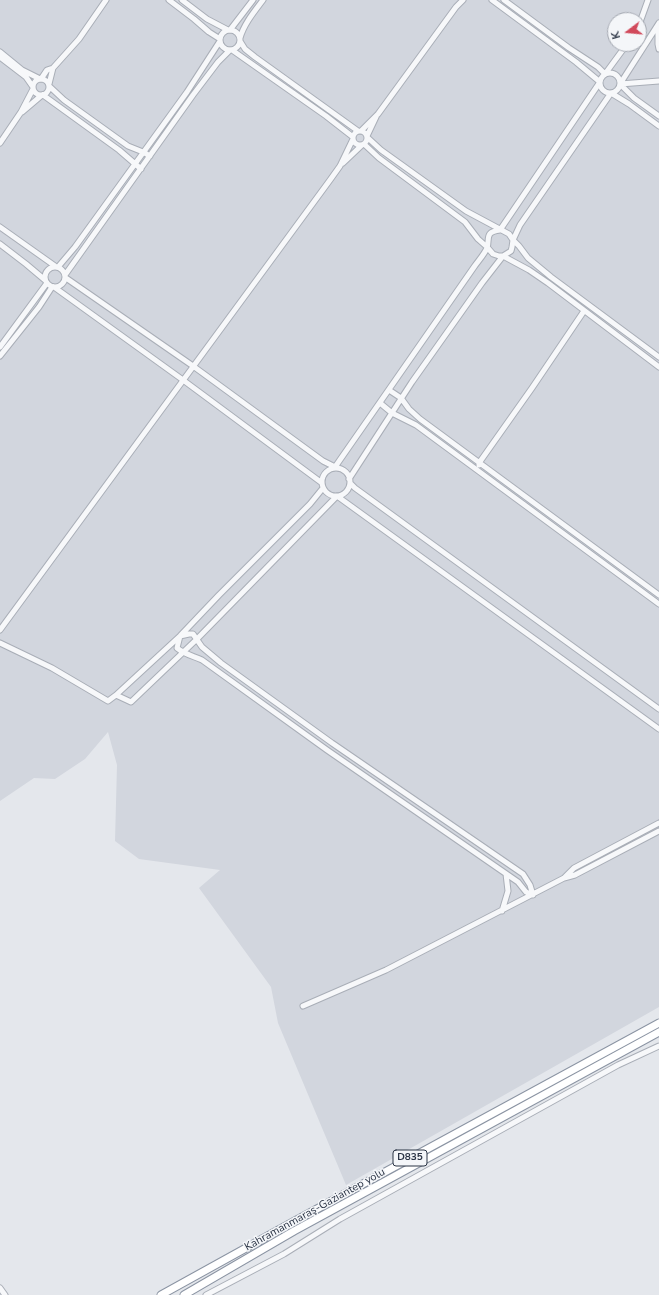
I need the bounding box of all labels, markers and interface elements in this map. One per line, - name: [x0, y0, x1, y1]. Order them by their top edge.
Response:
- north arrow: [607, 12, 647, 52]
- text: K: [608, 30, 624, 41]
- road number: D835: [393, 1150, 427, 1166]
- street label: Kahramanmaraş-Gaziantep yolu: [242, 1166, 388, 1254]

